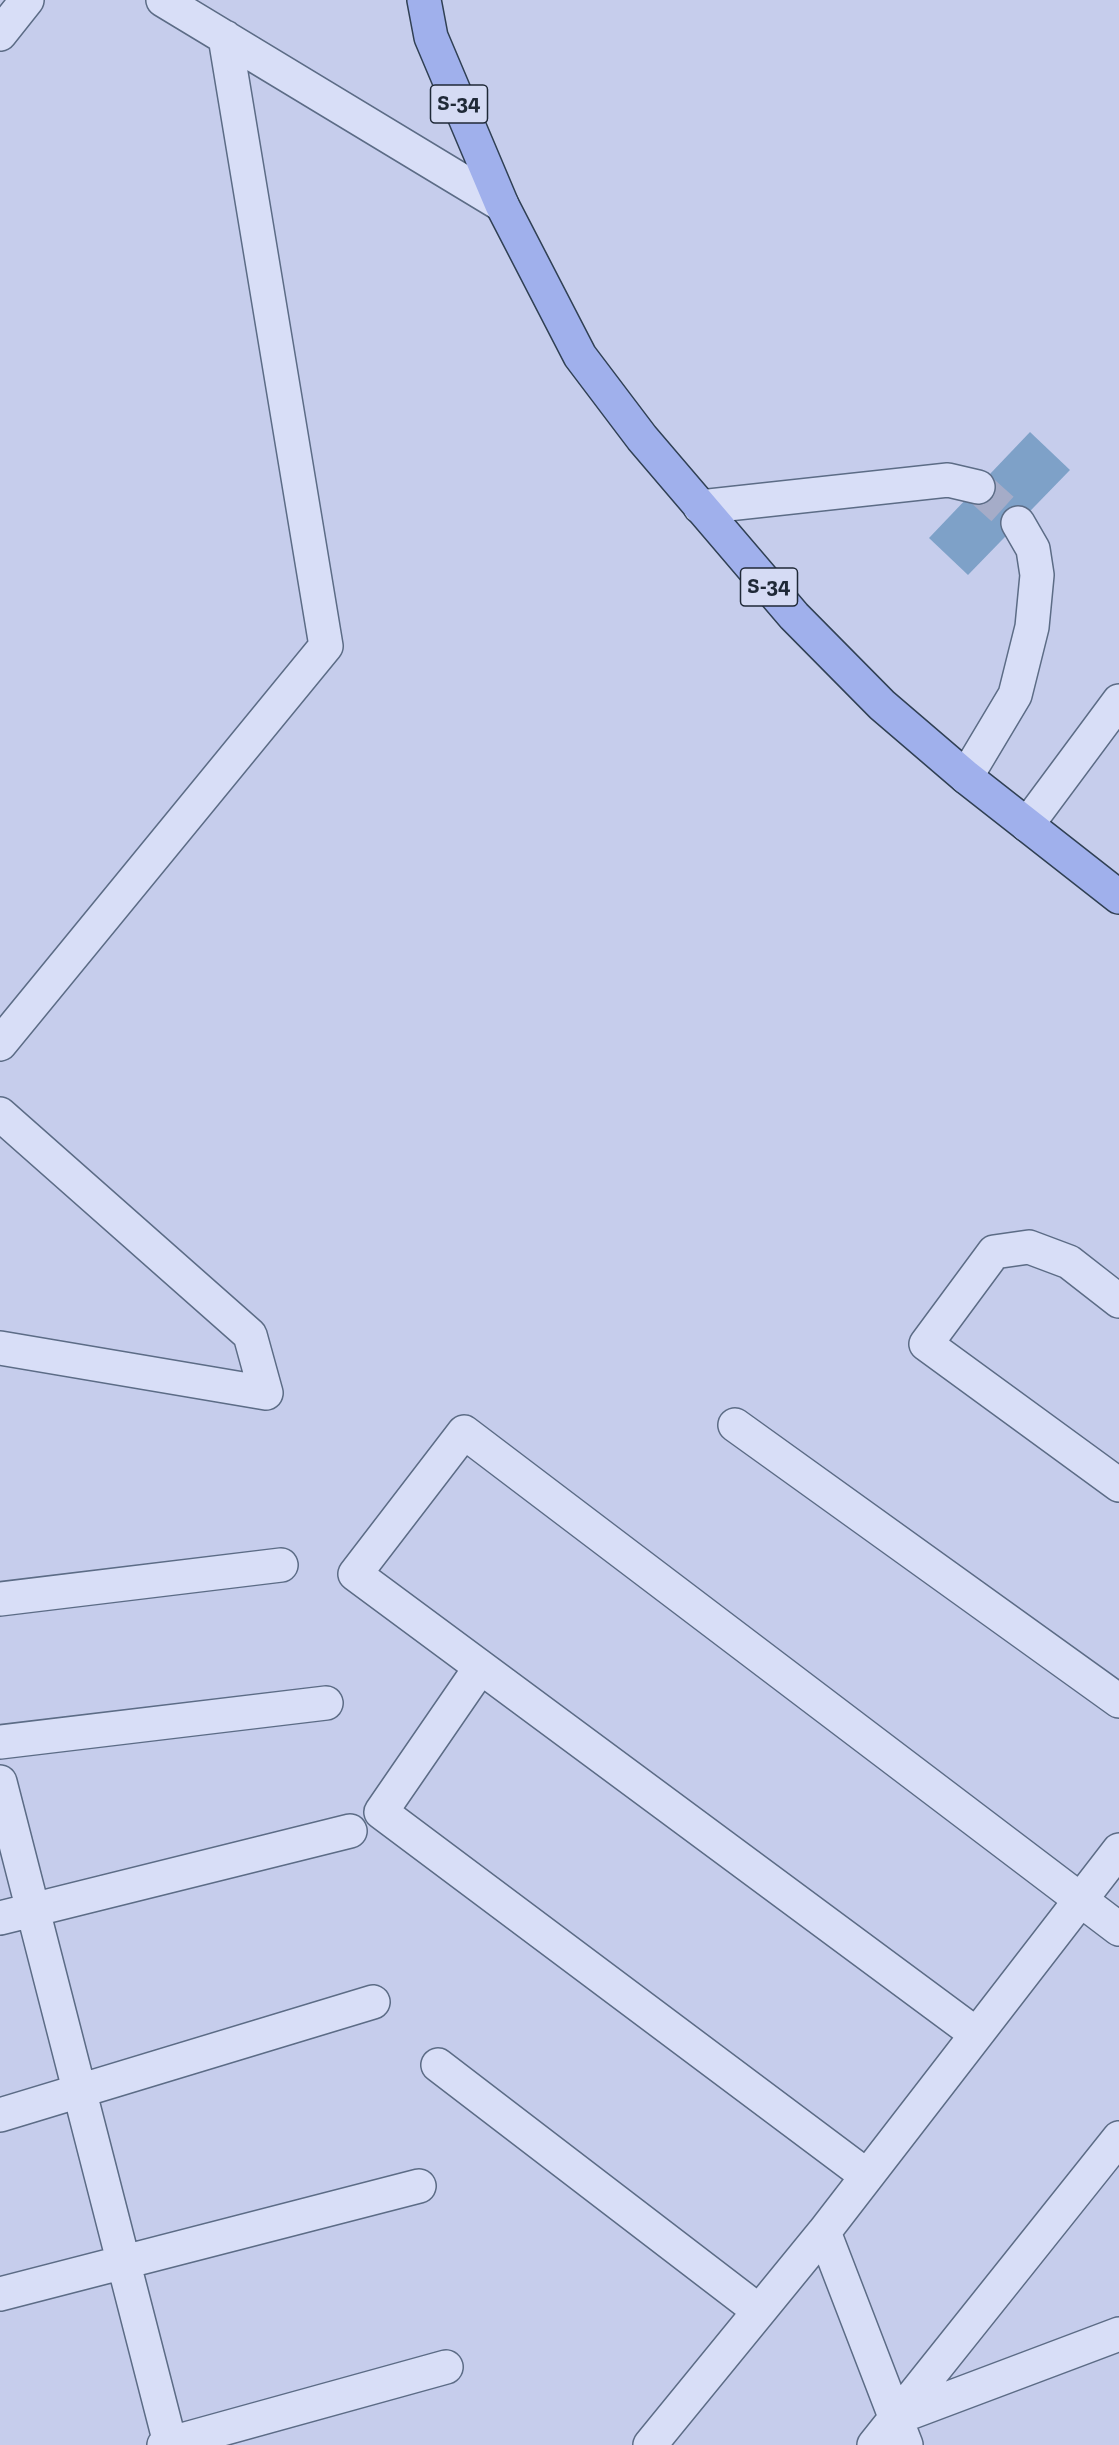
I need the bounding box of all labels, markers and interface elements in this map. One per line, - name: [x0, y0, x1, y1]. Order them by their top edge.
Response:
- road number: S-34: [430, 85, 488, 123]
- road number: S-34: [740, 568, 798, 606]

